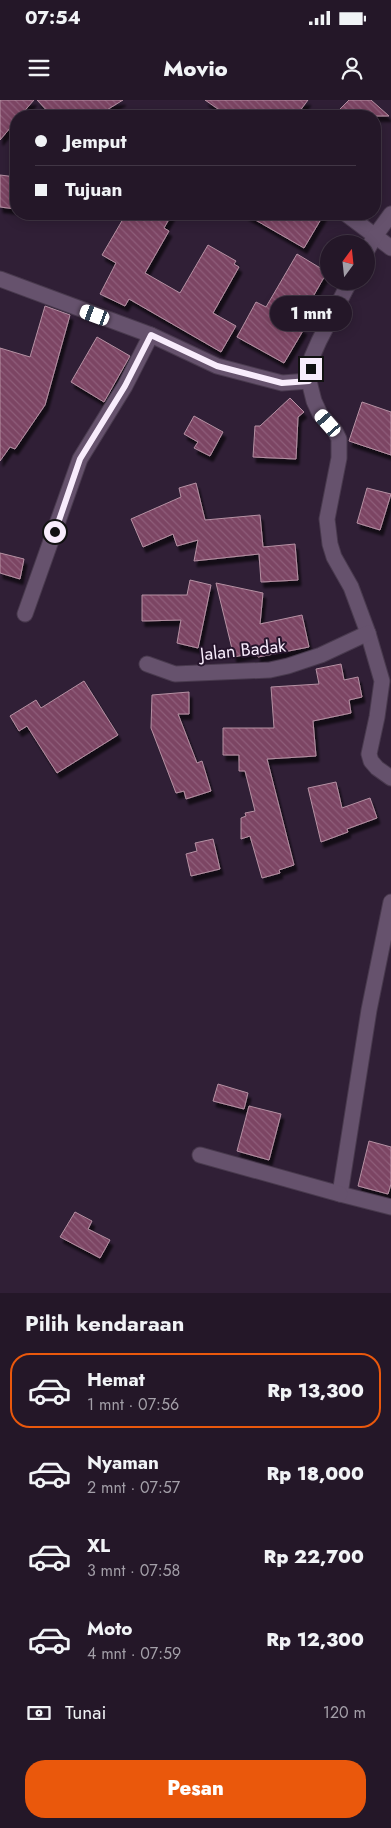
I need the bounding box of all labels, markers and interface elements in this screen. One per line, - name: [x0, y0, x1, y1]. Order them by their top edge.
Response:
- text: 07:54: [25, 4, 81, 31]
- text: Movio: [163, 52, 228, 84]
- icon: menu: [25, 54, 53, 82]
- icon: person: [338, 54, 366, 82]
- text: Jemput: [65, 128, 126, 155]
- text: Tujuan: [65, 176, 122, 203]
- north arrow: [320, 235, 375, 290]
- map controls: [320, 235, 375, 290]
- callout: 1 mnt: [270, 296, 352, 332]
- text: 1 mnt: [290, 302, 332, 325]
- car: [78, 303, 111, 327]
- route end: [300, 358, 322, 380]
- car: [312, 407, 343, 439]
- route start: [44, 521, 66, 543]
- street label: Jalan Badak: [197, 633, 287, 668]
- text: Pilih kendaraan: [25, 1307, 184, 1339]
- text: Hemat: [87, 1366, 145, 1393]
- icon: car: [27, 1368, 72, 1413]
- text: Rp 13,300: [267, 1377, 364, 1404]
- text: 1 mnt · 07:56: [87, 1393, 179, 1416]
- text: Nyaman: [87, 1449, 159, 1476]
- icon: car: [27, 1451, 72, 1496]
- text: Rp 18,000: [266, 1460, 364, 1487]
- text: 2 mnt · 07:57: [87, 1476, 180, 1499]
- text: XL: [87, 1532, 110, 1559]
- icon: car: [27, 1534, 72, 1579]
- text: Rp 22,700: [264, 1543, 364, 1570]
- text: 3 mnt · 07:58: [87, 1559, 180, 1582]
- text: Moto: [87, 1615, 132, 1642]
- icon: car: [27, 1617, 72, 1662]
- text: Rp 12,300: [266, 1626, 364, 1653]
- text: 4 mnt · 07:59: [87, 1642, 181, 1665]
- icon: cash: [25, 1699, 53, 1727]
- text: Tunai: [65, 1699, 106, 1726]
- text: 120 m: [323, 1701, 366, 1724]
- button: Pesan: [25, 1760, 366, 1818]

